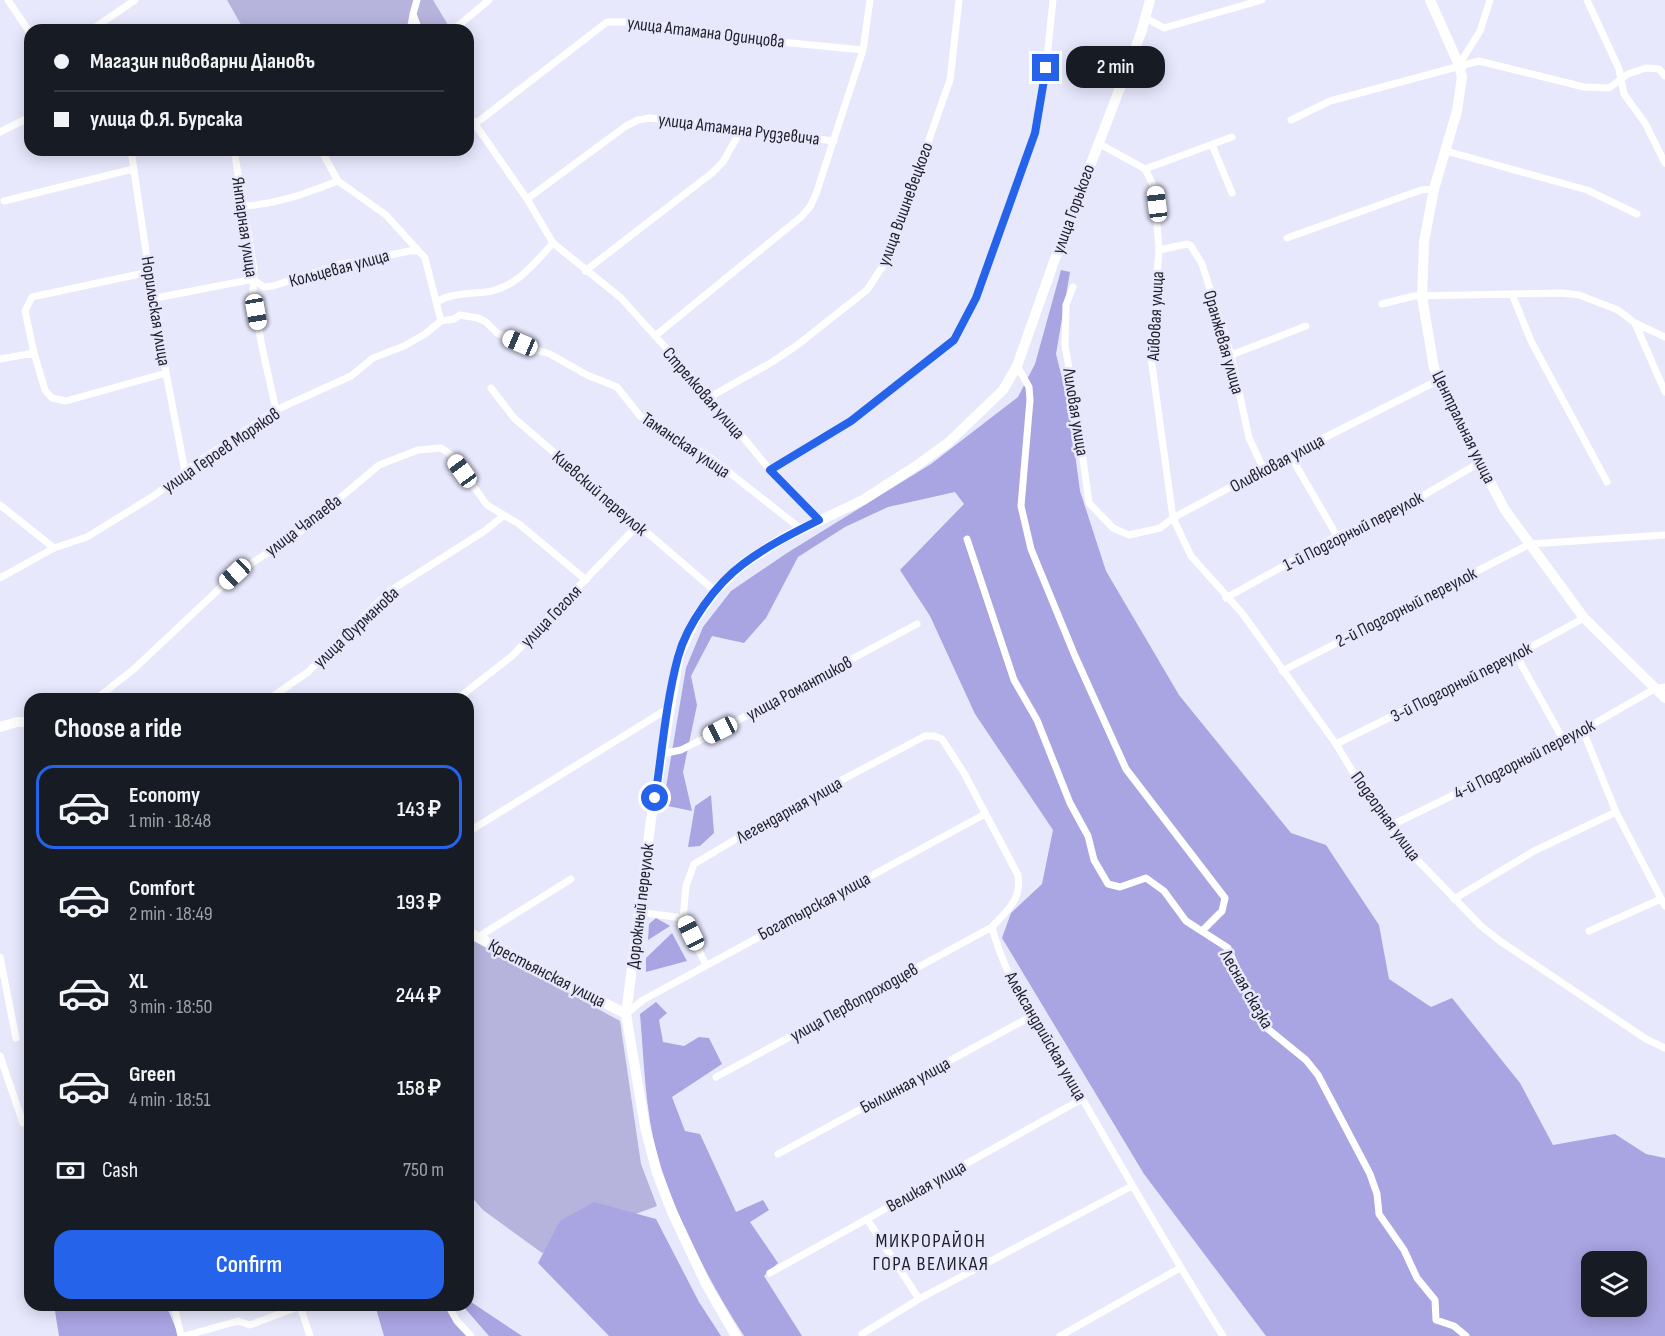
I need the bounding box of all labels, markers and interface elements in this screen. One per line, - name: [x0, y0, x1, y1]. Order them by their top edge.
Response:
- street label: улица Атамана Одинцова: [626, 12, 786, 53]
- callout: 2 min: [1067, 47, 1166, 89]
- text: Магазин пивоварни Дiановъ: [90, 48, 315, 75]
- route end: [1032, 54, 1059, 81]
- text: 2 min: [1097, 55, 1134, 79]
- text: улица Ф.Я. Бурсака: [90, 106, 243, 133]
- street label: улица Атамана Рудзевича: [657, 109, 821, 150]
- street label: улица Вишневецкого: [873, 139, 938, 269]
- street label: улица Горького: [1048, 162, 1099, 257]
- street label: Янтарная улица: [227, 175, 262, 279]
- car: [1146, 185, 1168, 223]
- street label: Кольцевая улица: [287, 245, 392, 292]
- street label: Норильская улица: [136, 255, 175, 367]
- street label: Айвовая улица: [1143, 271, 1168, 362]
- street label: Оранжевая улица: [1199, 288, 1248, 397]
- car: [244, 293, 268, 331]
- car: [500, 328, 540, 358]
- street label: Стрелковая улица: [658, 343, 749, 444]
- street label: Лиловая улица: [1058, 366, 1093, 457]
- street label: Центральная улица: [1427, 368, 1500, 487]
- street label: улица Героев Моряков: [158, 403, 284, 498]
- street label: Таманская улица: [637, 408, 734, 483]
- street label: Оливковая улица: [1227, 430, 1328, 497]
- street label: Киевский переулок: [548, 446, 652, 541]
- car: [444, 451, 480, 491]
- street label: 1-й Подгорный переулок: [1280, 487, 1427, 576]
- street label: улица Чапаева: [261, 490, 346, 561]
- car: [216, 555, 254, 593]
- street label: 2-й Подгорный переулок: [1332, 563, 1480, 652]
- street label: улица Гоголя: [517, 581, 586, 652]
- street label: улица Фурманова: [309, 582, 403, 672]
- street label: 3-й Подгорный переулок: [1387, 638, 1535, 727]
- street label: улица Романтиков: [743, 652, 856, 725]
- text: Choose a ride: [54, 713, 182, 745]
- car: [700, 714, 740, 746]
- street label: 4-й Подгорный переулок: [1450, 715, 1598, 804]
- street label: Подгорная улица: [1346, 768, 1425, 865]
- street label: Легендарная улица: [732, 773, 846, 849]
- icon: car: [57, 780, 111, 834]
- text: Economy: [129, 782, 200, 809]
- route start: [641, 784, 668, 811]
- text: 143 ₽: [397, 796, 441, 823]
- text: 1 min · 18:48: [129, 809, 211, 833]
- street label: Дорожный переулок: [622, 842, 659, 970]
- street label: Богатырская улица: [755, 868, 874, 945]
- icon: car: [57, 873, 111, 927]
- text: Comfort: [129, 875, 195, 902]
- text: 193 ₽: [397, 889, 441, 916]
- text: 2 min · 18:49: [129, 902, 213, 926]
- car: [675, 913, 707, 953]
- street label: Крестьянская улица: [485, 935, 609, 1012]
- street label: Лесная сказка: [1215, 945, 1278, 1032]
- street label: улица Первопроходцев: [787, 959, 922, 1046]
- icon: car: [57, 966, 111, 1020]
- street label: Александрийская улица: [1000, 967, 1091, 1104]
- text: XL: [129, 968, 148, 995]
- text: 244 ₽: [396, 982, 441, 1009]
- text: 3 min · 18:50: [129, 995, 213, 1019]
- street label: Былинная улица: [857, 1053, 954, 1118]
- icon: car: [57, 1059, 111, 1113]
- text: Green: [129, 1061, 176, 1088]
- text: 158 ₽: [397, 1075, 441, 1102]
- text: 4 min · 18:51: [129, 1088, 211, 1112]
- icon: cash: [54, 1154, 87, 1187]
- street label: Великая улица: [883, 1156, 970, 1217]
- text: Cash: [102, 1157, 138, 1184]
- text: 750 m: [403, 1158, 444, 1182]
- district label: МИКРОРАЙОН ГОРА ВЕЛИКАЯ: [873, 1229, 989, 1276]
- button: Confirm: [54, 1230, 444, 1299]
- map controls: [1581, 1251, 1647, 1317]
- button: layers: [1581, 1251, 1647, 1317]

